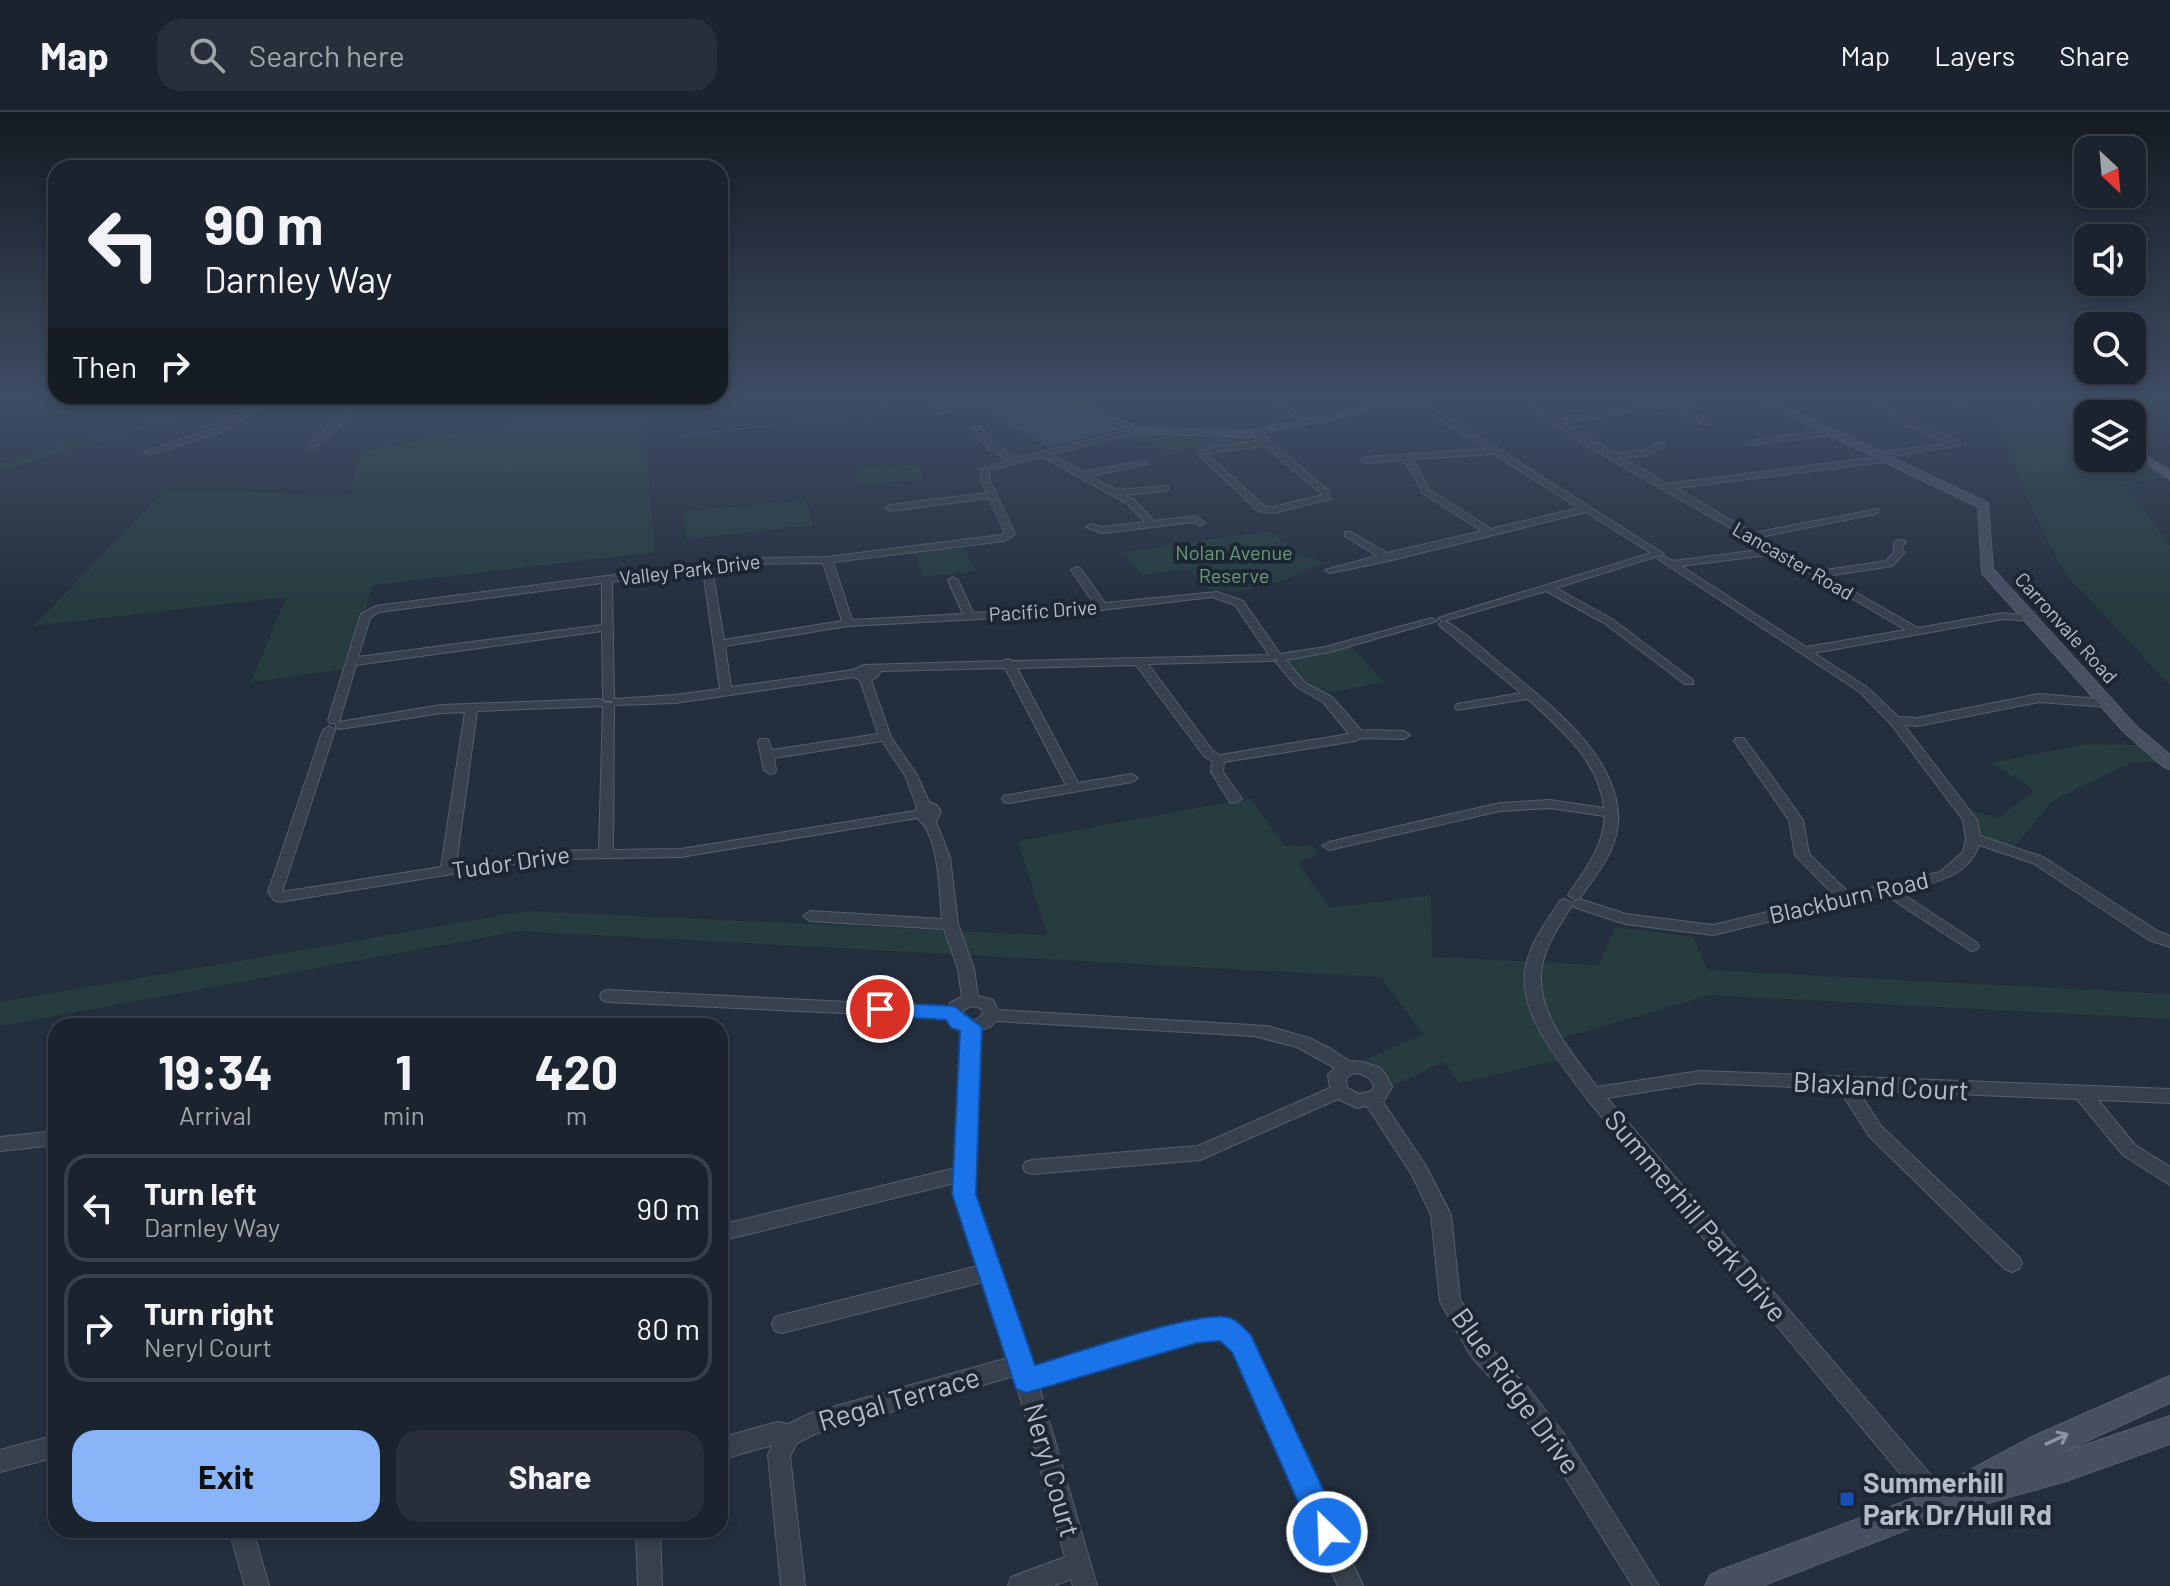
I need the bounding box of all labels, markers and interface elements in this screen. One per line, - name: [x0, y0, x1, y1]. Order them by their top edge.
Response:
- search box: [157, 19, 717, 91]
- text: Map: [40, 32, 109, 78]
- icon: search: [185, 33, 229, 77]
- text: Search here: [249, 37, 405, 73]
- text: Map: [1840, 38, 1890, 72]
- text: Layers: [1934, 38, 2015, 72]
- text: Share: [2059, 38, 2130, 72]
- north arrow: [2074, 136, 2146, 208]
- map controls: [2074, 136, 2146, 472]
- text: 90 m: [204, 189, 324, 256]
- icon: left: [72, 192, 176, 296]
- button: sound: [2074, 224, 2146, 296]
- text: Darnley Way: [204, 257, 392, 300]
- button: search: [2074, 312, 2146, 384]
- icon: right: [153, 344, 197, 388]
- text: Then: [72, 348, 137, 384]
- button: layers: [2074, 400, 2146, 472]
- street label: Lancaster Road: [1729, 516, 1858, 604]
- park label: Nolan Avenue Reserve: [1175, 540, 1293, 587]
- street label: Valley Park Drive: [618, 548, 762, 590]
- street label: Carronvale Road: [2011, 567, 2123, 688]
- street label: Pacific Drive: [988, 594, 1098, 626]
- street label: Tudor Drive: [450, 839, 572, 884]
- street label: Blackburn Road: [1766, 864, 1931, 929]
- pin: [846, 975, 914, 1043]
- icon: arrive: [858, 987, 902, 1031]
- text: 19:34: [158, 1042, 273, 1100]
- text: 1: [395, 1042, 412, 1100]
- text: 420: [535, 1042, 618, 1100]
- street label: Blaxland Court: [1792, 1063, 1970, 1107]
- text: Arrival: [179, 1099, 252, 1130]
- text: min: [383, 1099, 425, 1130]
- text: m: [566, 1099, 587, 1130]
- street label: Summerhill Park Drive: [1598, 1102, 1795, 1328]
- text: Turn left: [144, 1175, 257, 1211]
- icon: left: [76, 1186, 120, 1230]
- text: 90 m: [637, 1190, 700, 1226]
- text: Darnley Way: [144, 1211, 280, 1242]
- text: Turn right: [144, 1295, 274, 1331]
- street label: Blue Ridge Drive: [1445, 1301, 1588, 1480]
- icon: right: [76, 1306, 120, 1350]
- text: 80 m: [637, 1310, 700, 1346]
- text: Neryl Court: [144, 1331, 272, 1362]
- street label: Regal Terrace: [814, 1359, 983, 1437]
- street label: Neryl Court: [1018, 1399, 1088, 1541]
- button: Exit: [72, 1430, 380, 1522]
- button: Share: [396, 1430, 704, 1522]
- one-way arrow: [2045, 1431, 2069, 1446]
- place label: Summerhill Park Dr/Hull Rd: [1863, 1465, 2052, 1531]
- position arrow: [1285, 1490, 1369, 1574]
- marker: Summerhill Park Dr/Hull Rd: [1838, 1490, 1856, 1508]

